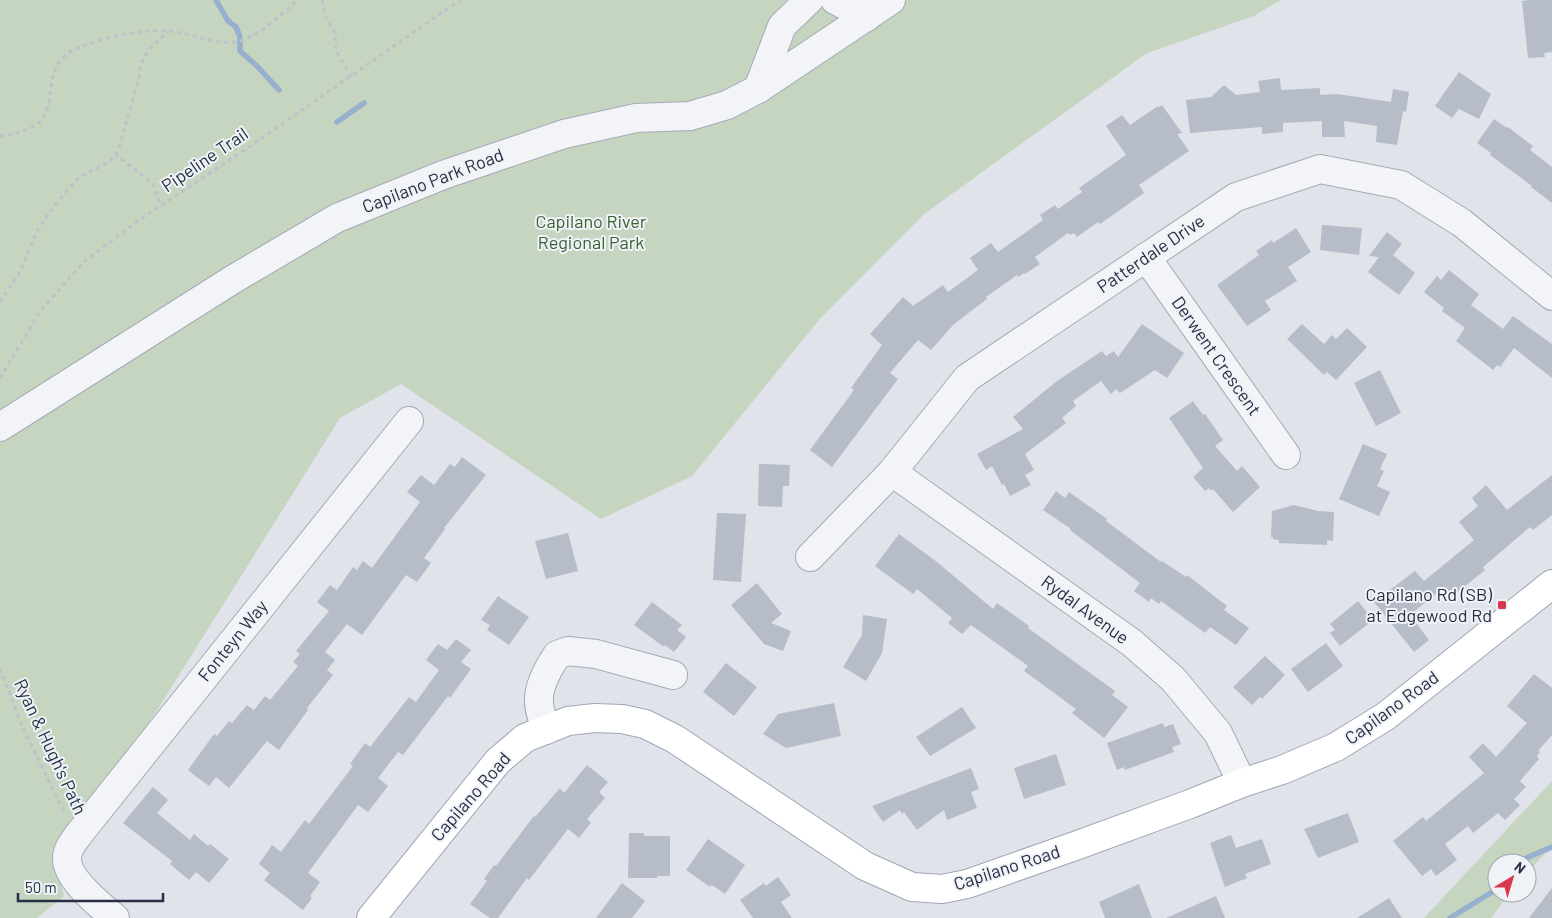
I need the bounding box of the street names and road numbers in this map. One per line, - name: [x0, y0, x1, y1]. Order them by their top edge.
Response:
- street label: Pipeline Trail: [157, 122, 252, 196]
- street label: Capilano Park Road: [359, 143, 506, 217]
- street label: Patterdale Drive: [1092, 209, 1208, 297]
- street label: Derwent Crescent: [1168, 292, 1266, 419]
- street label: Rydal Avenue: [1037, 570, 1134, 648]
- street label: Fonteyn Way: [193, 595, 272, 686]
- street label: Capilano Road: [1340, 666, 1443, 749]
- street label: Ryan & Hugh's Path: [10, 675, 92, 818]
- street label: Capilano Road: [426, 747, 515, 845]
- street label: Capilano Road: [951, 839, 1063, 895]

